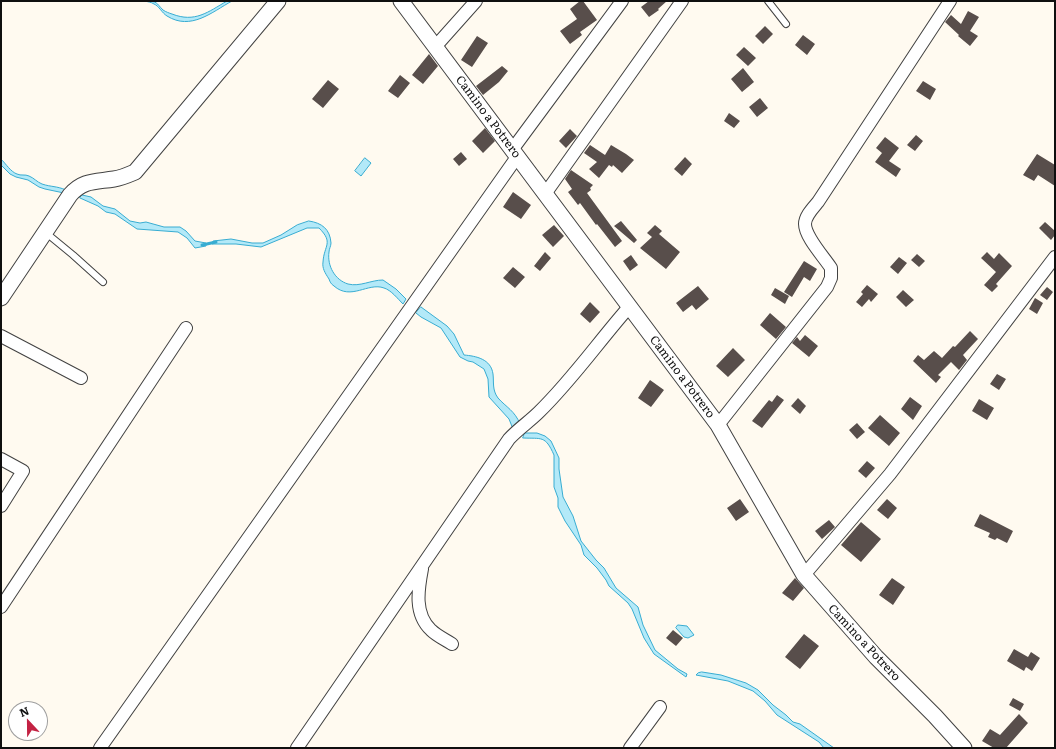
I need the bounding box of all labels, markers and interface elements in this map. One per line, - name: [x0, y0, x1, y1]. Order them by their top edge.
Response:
- street label: Camino a Potrero: [452, 73, 524, 161]
- street label: Camino a Potrero: [646, 333, 718, 421]
- street label: Camino a Potrero: [825, 602, 903, 684]
- north arrow: [8, 701, 48, 741]
- text: N: [17, 702, 31, 720]

